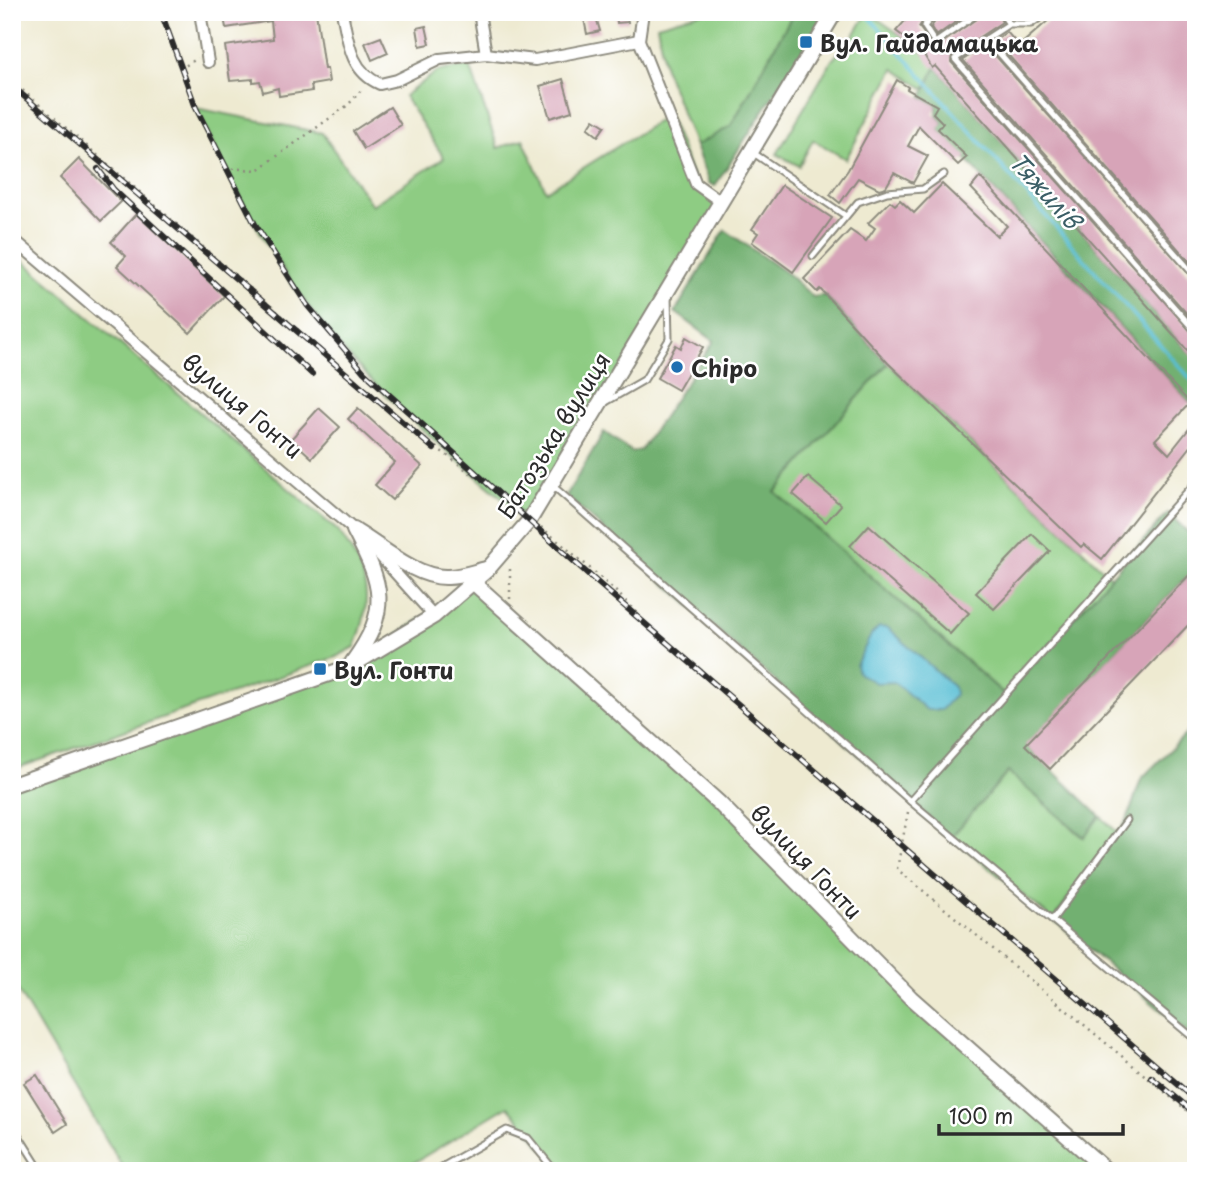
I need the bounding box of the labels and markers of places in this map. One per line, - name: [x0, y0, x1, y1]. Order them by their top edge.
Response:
- place label: Вул. Гайдамацька: [820, 25, 1039, 60]
- marker: Вул. Гайдамацька: [798, 34, 814, 50]
- place label: Chipo: [691, 350, 757, 385]
- marker: Chipo: [669, 359, 685, 375]
- place label: Вул. Гонти: [334, 652, 454, 687]
- marker: Вул. Гонти: [312, 661, 328, 677]

